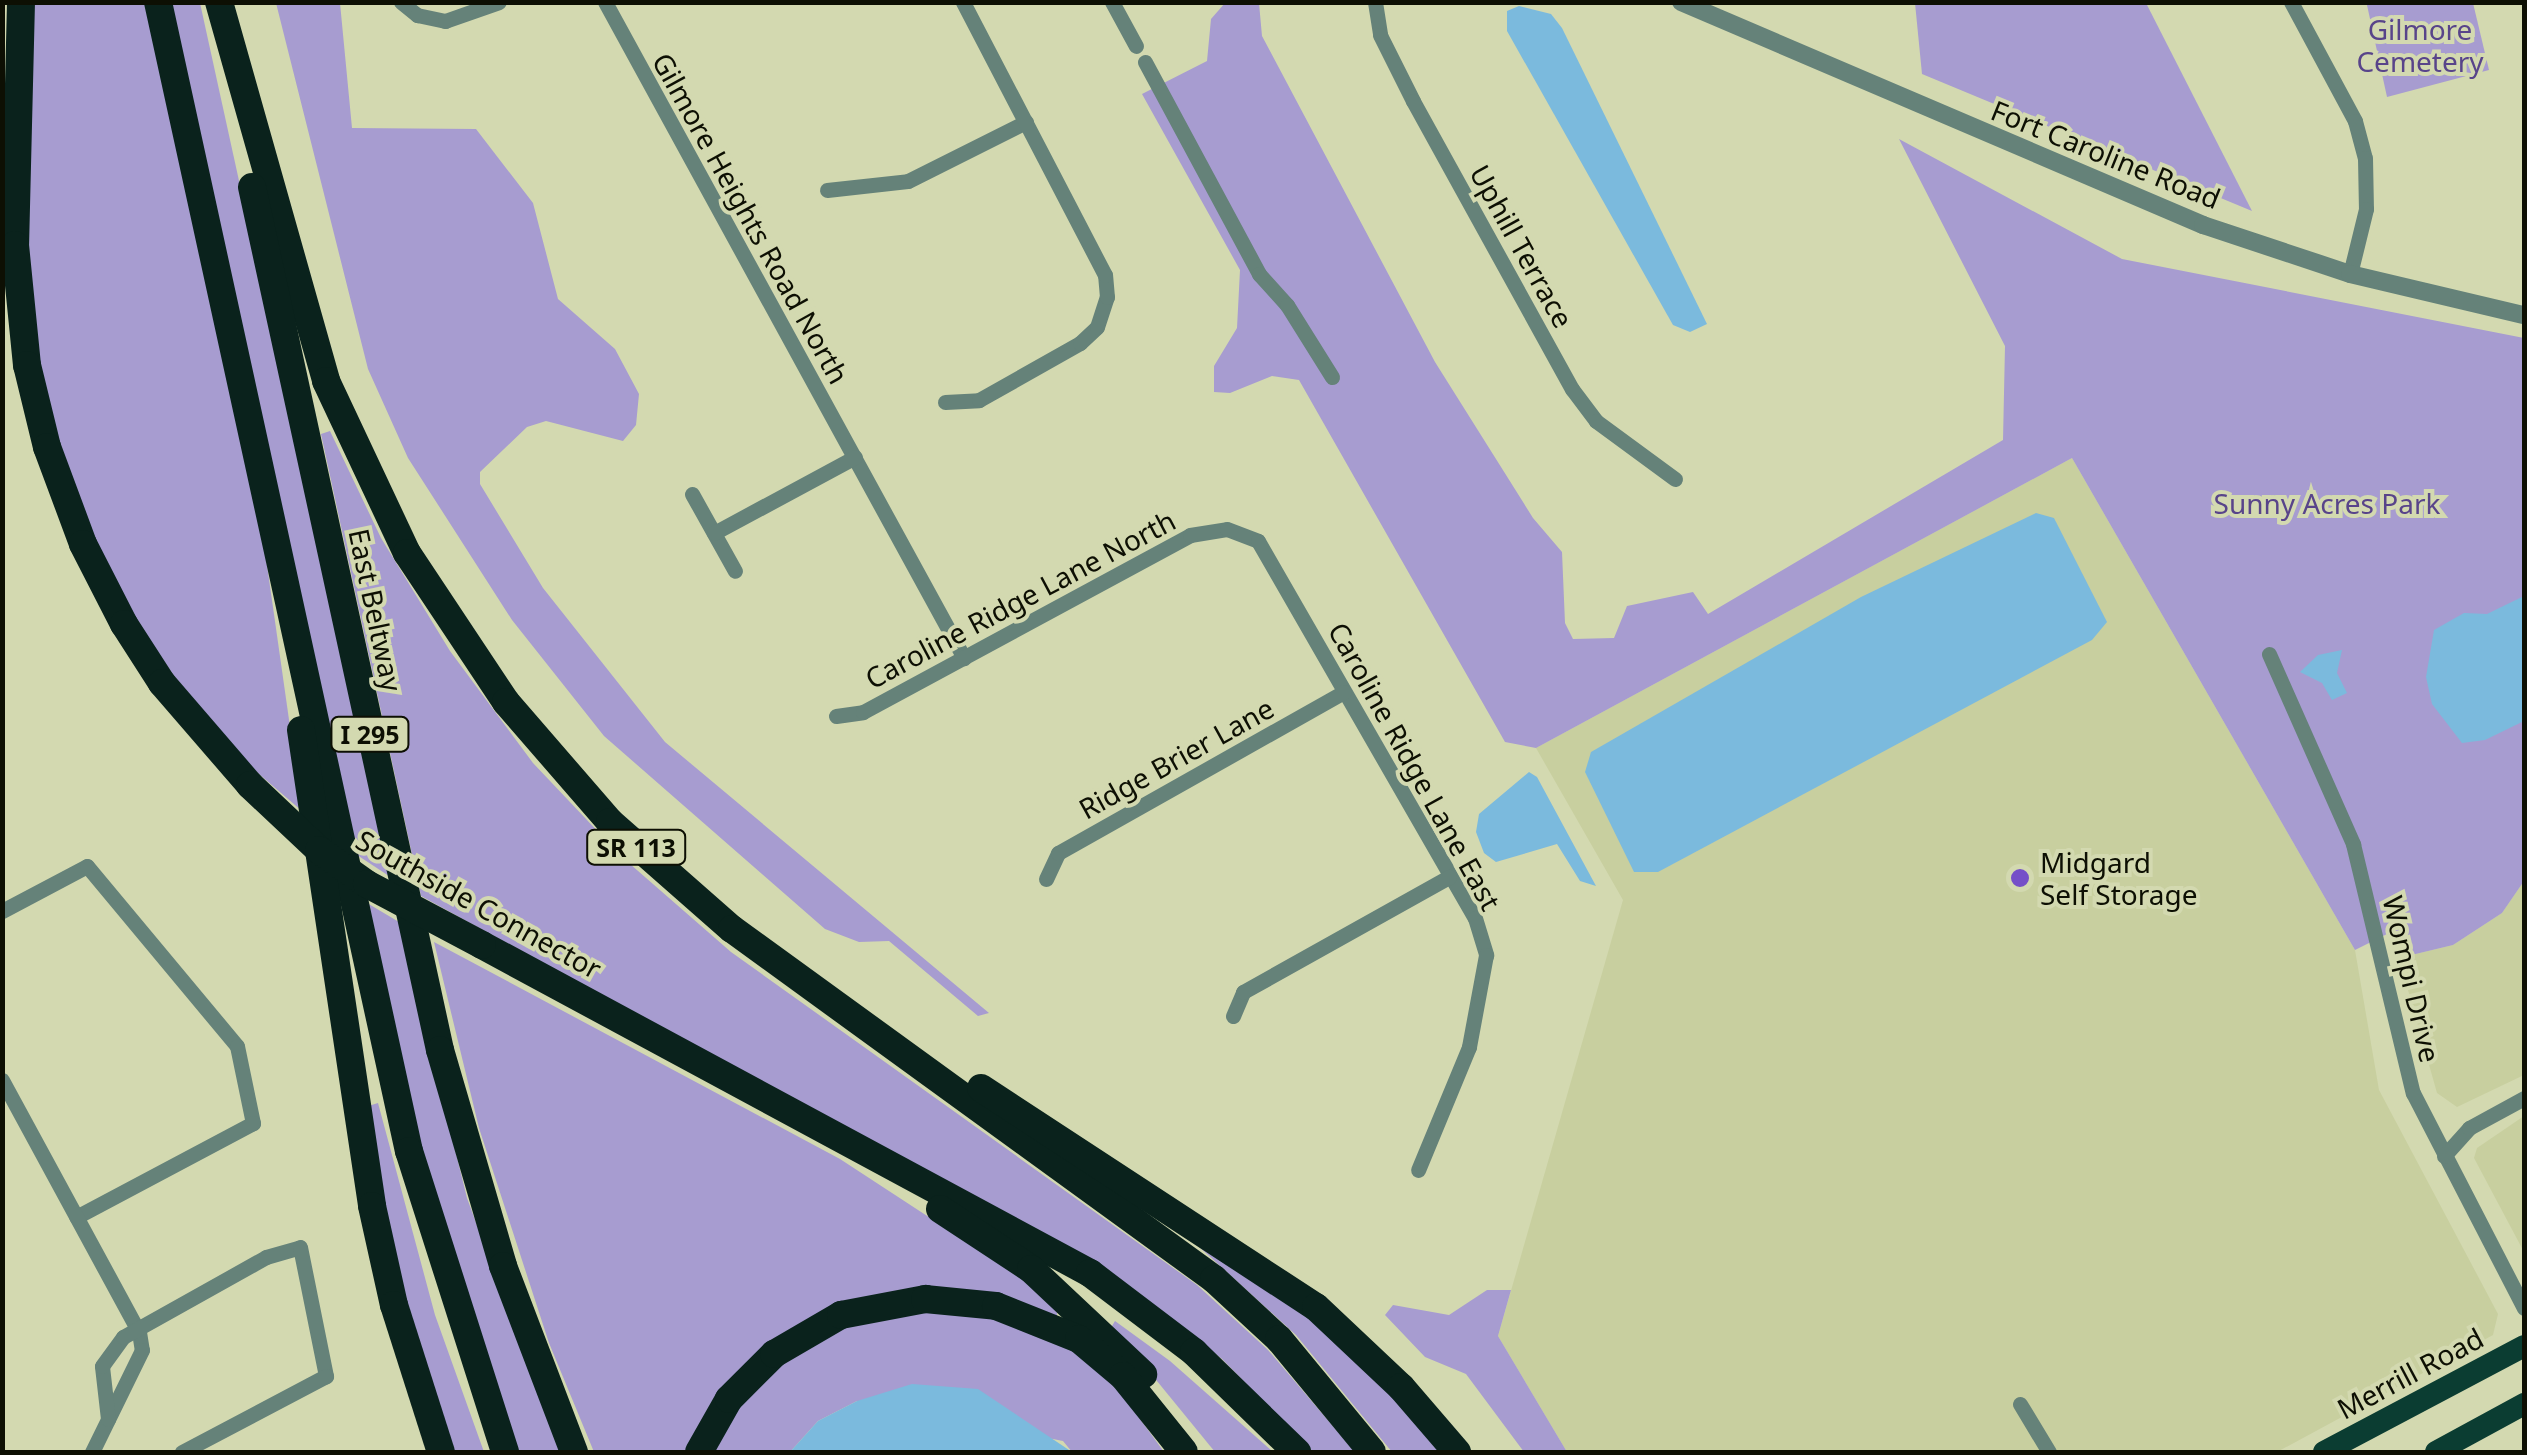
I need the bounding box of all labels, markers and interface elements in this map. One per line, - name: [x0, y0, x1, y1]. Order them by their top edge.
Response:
- park label: Gilmore Cemetery: [2356, 12, 2484, 78]
- street label: Gilmore Heights Road North: [646, 47, 856, 389]
- street label: Fort Caroline Road: [1987, 93, 2225, 215]
- street label: Uphill Terrace: [1463, 159, 1581, 333]
- park label: Sunny Acres Park: [2214, 486, 2440, 520]
- street label: Caroline Ridge Lane North: [859, 503, 1181, 695]
- street label: East Beltway: [342, 526, 410, 694]
- street label: Caroline Ridge Lane East: [1322, 616, 1508, 916]
- street label: Ridge Brier Lane: [1073, 691, 1279, 825]
- road number: I 295: [330, 714, 410, 754]
- street label: Southside Connector: [351, 823, 607, 985]
- road number: SR 113: [586, 827, 686, 867]
- place label: Midgard Self Storage: [2040, 845, 2197, 911]
- marker: Midgard Self Storage: [2009, 867, 2031, 889]
- street label: Wompi Drive: [2377, 893, 2447, 1065]
- street label: Merrill Road: [2331, 1320, 2489, 1426]

